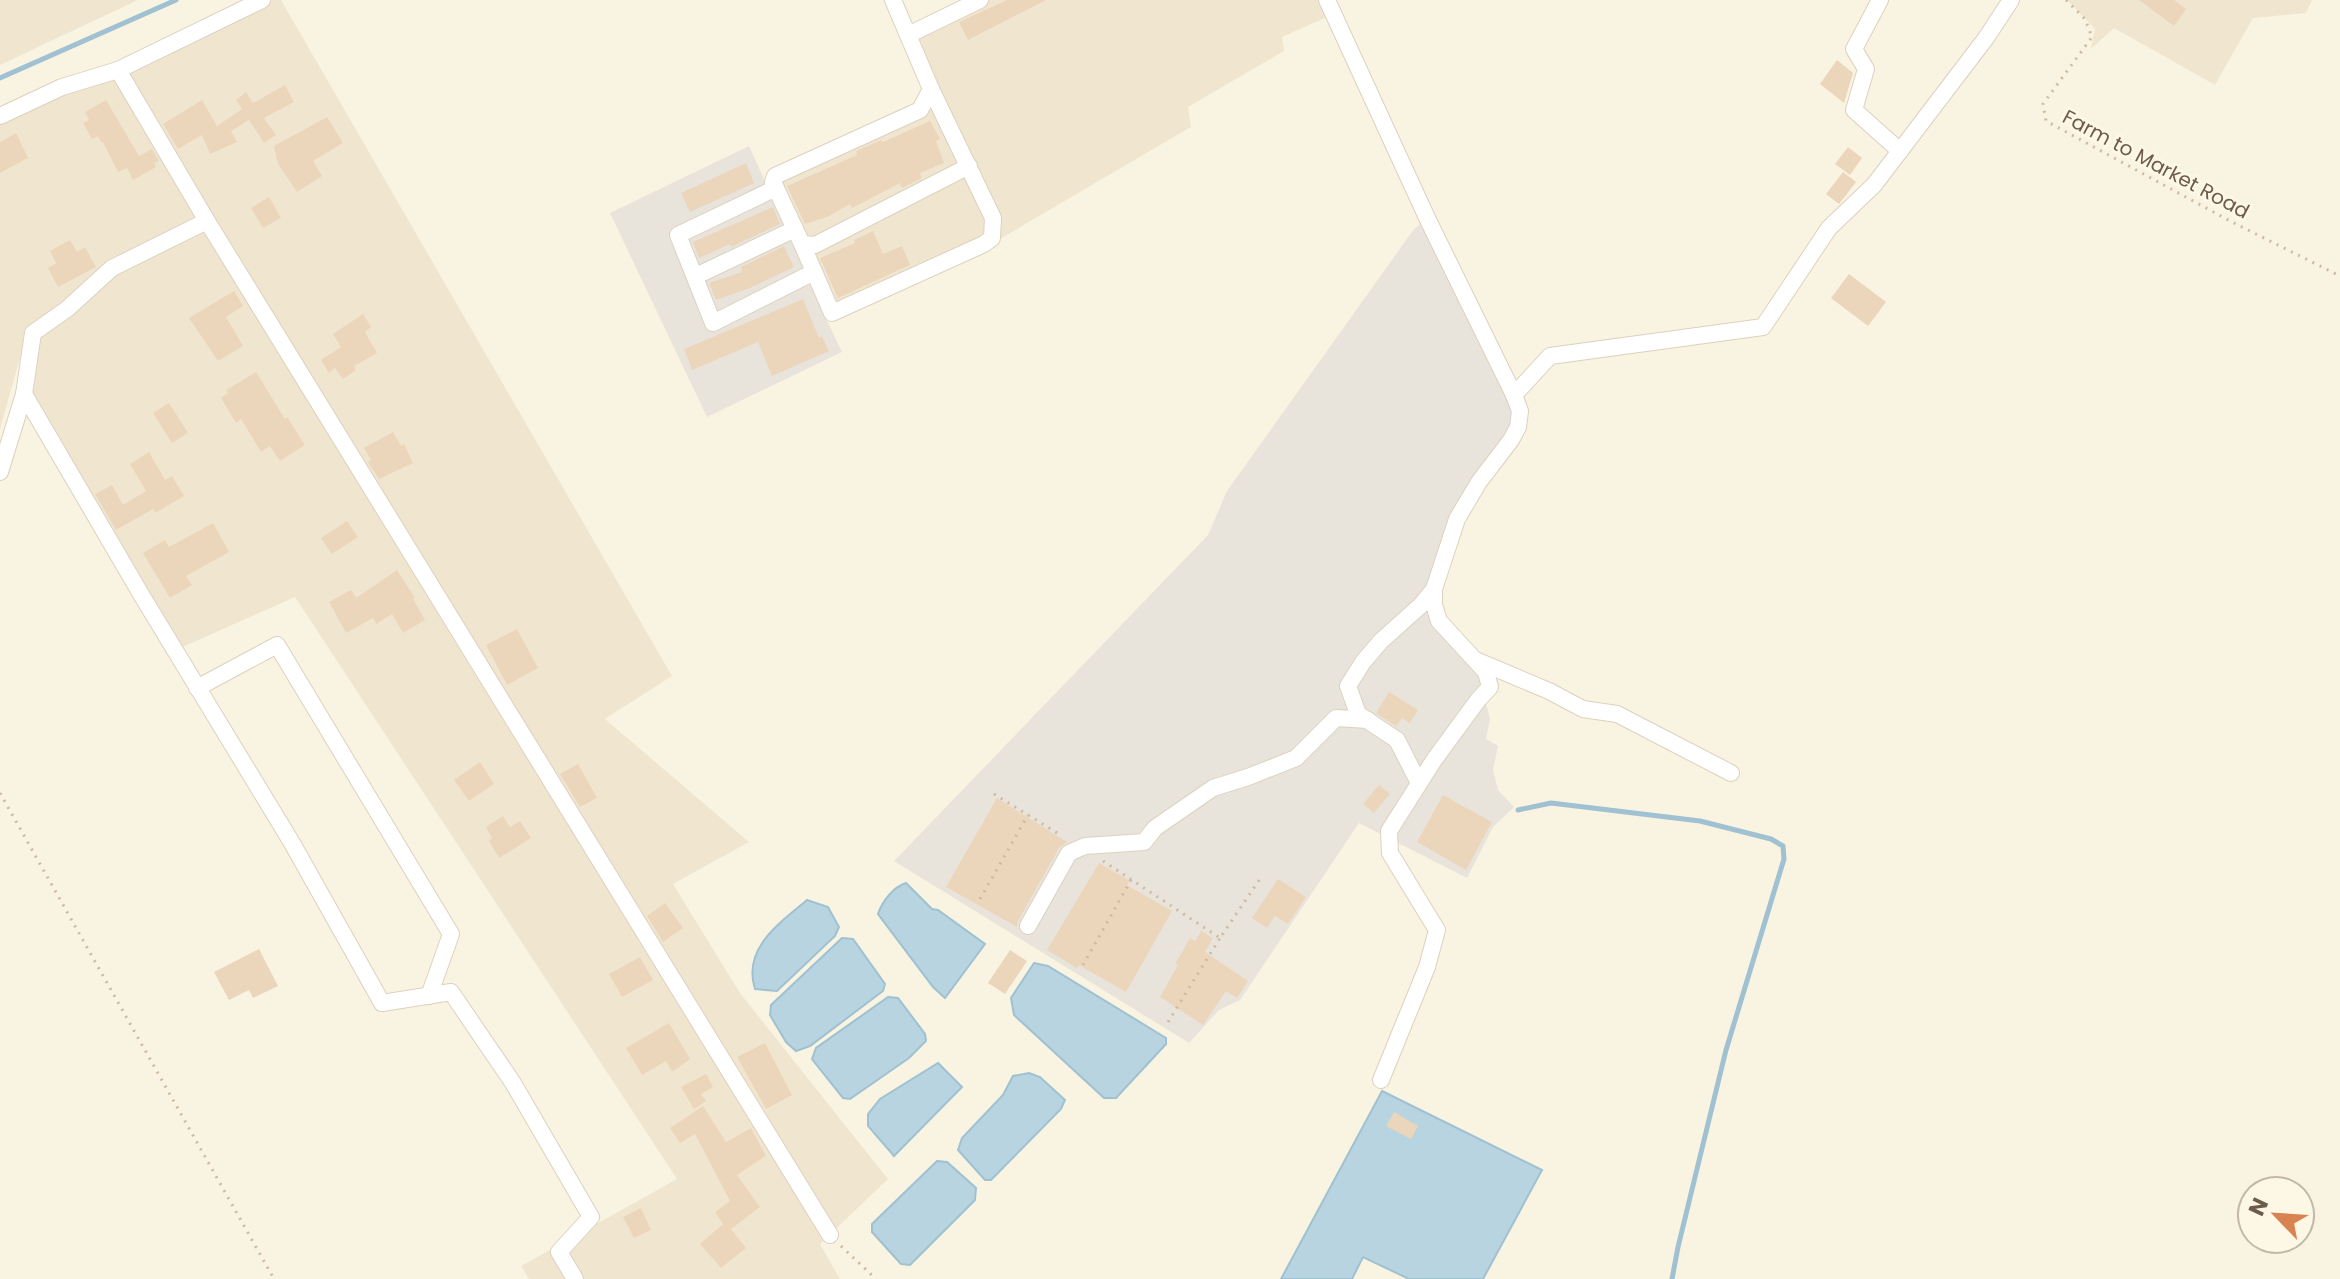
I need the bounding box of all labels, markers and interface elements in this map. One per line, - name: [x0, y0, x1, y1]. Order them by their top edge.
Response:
- street label: Farm to Market Road: [2058, 103, 2254, 225]
- north arrow: [2236, 1175, 2316, 1255]
- text: N: [2241, 1193, 2276, 1221]

